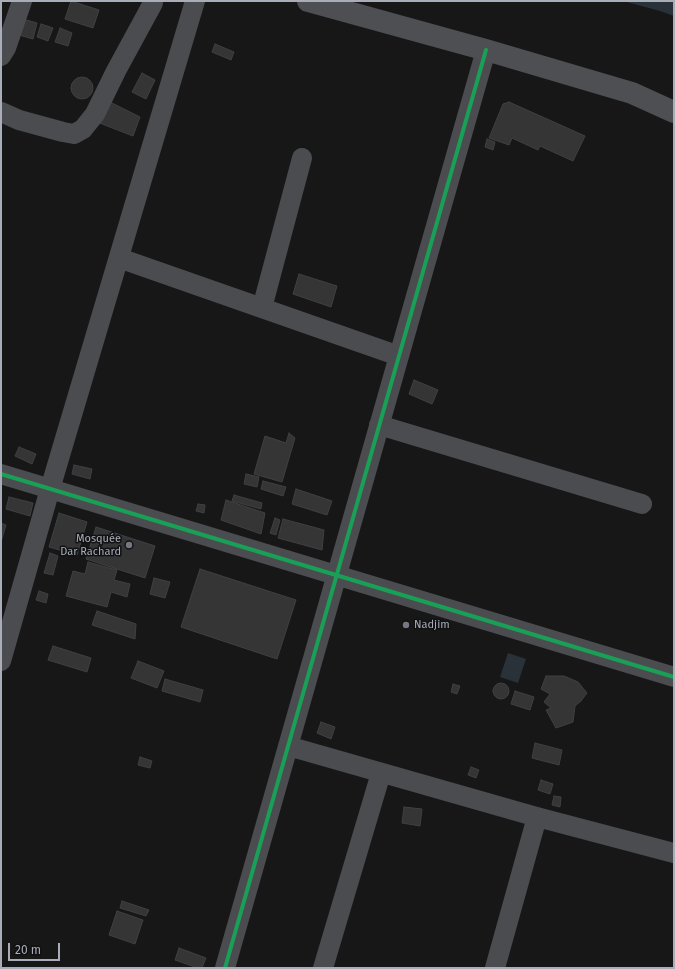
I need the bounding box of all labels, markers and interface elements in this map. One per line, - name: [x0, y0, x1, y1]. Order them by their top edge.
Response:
- place label: Mosquée Dar Rachard: [60, 532, 121, 558]
- marker: Mosquée Dar Rachard: [124, 540, 134, 550]
- place label: Nadjim: [414, 618, 450, 632]
- marker: Nadjim: [401, 620, 411, 630]
- scale bar: [10, 935, 62, 961]
- text: 20 m: [15, 943, 41, 957]

